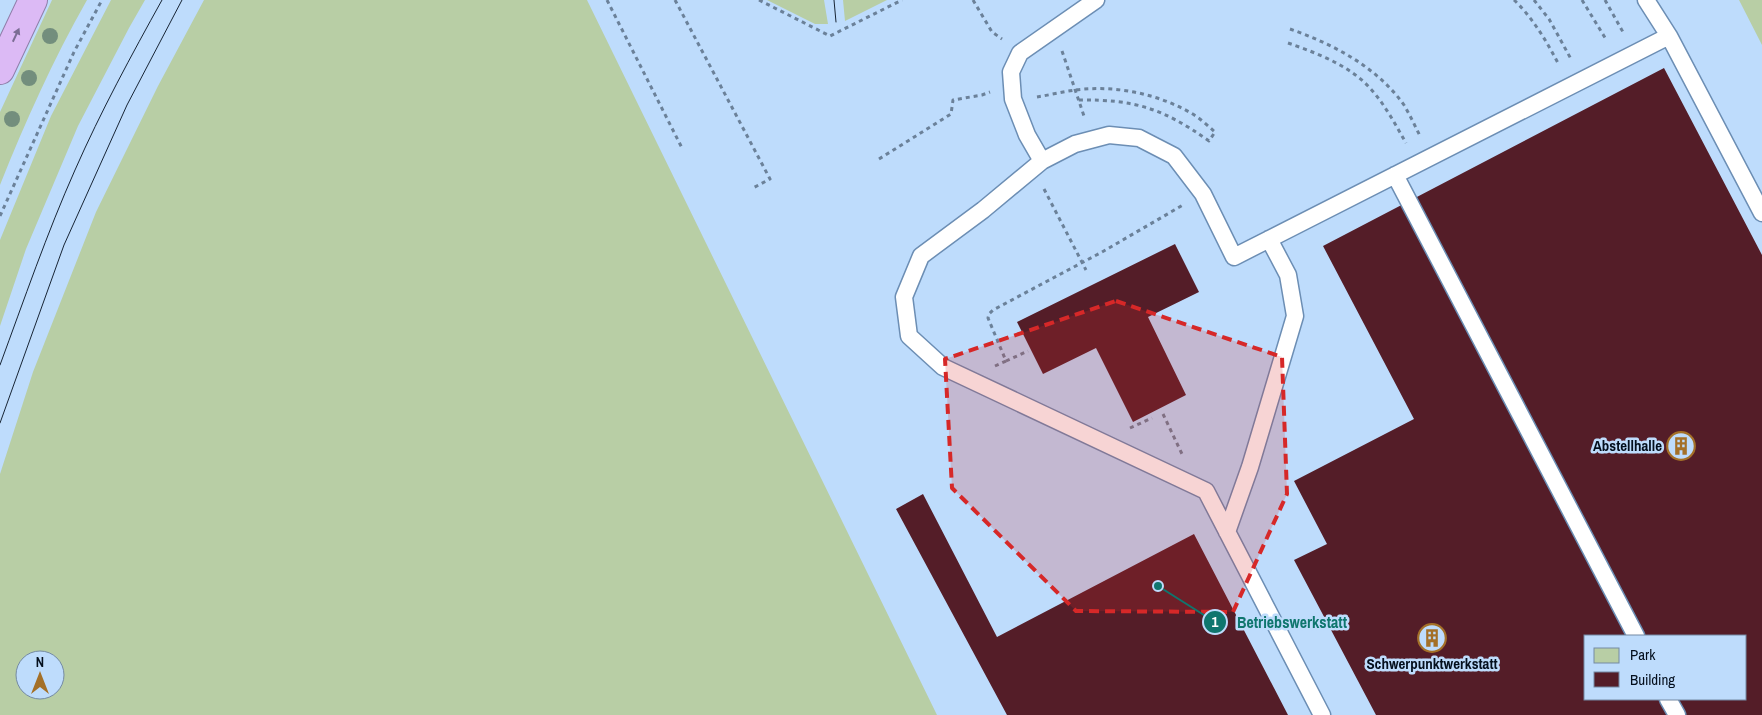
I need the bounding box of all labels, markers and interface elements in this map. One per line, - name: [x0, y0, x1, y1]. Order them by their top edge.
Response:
- one-way arrow: [13, 28, 21, 42]
- building icon: Abstellhalle: [1666, 431, 1696, 461]
- place label: Abstellhalle: [1593, 435, 1662, 456]
- callout: Betriebswerkstatt: [1202, 607, 1357, 638]
- text: 1: [1212, 611, 1219, 632]
- text: Betriebswerkstatt: [1237, 611, 1348, 633]
- building icon: Schwerpunktwerkstatt: [1417, 623, 1447, 653]
- legend: [1584, 635, 1747, 700]
- text: Park: [1630, 644, 1656, 665]
- north arrow: [15, 650, 65, 700]
- text: N: [36, 653, 44, 671]
- place label: Schwerpunktwerkstatt: [1366, 653, 1498, 674]
- text: Building: [1630, 669, 1675, 690]

